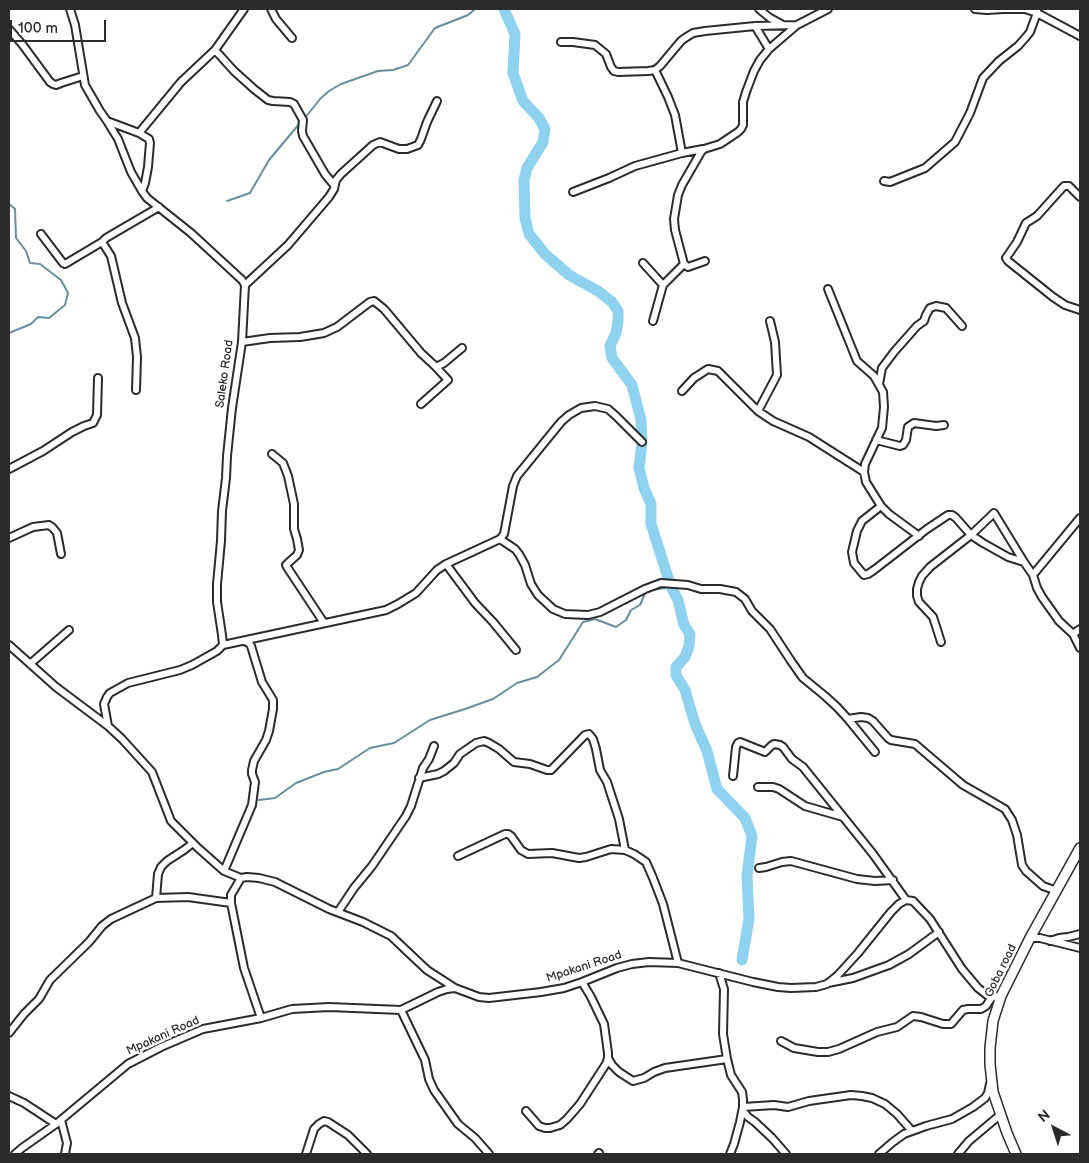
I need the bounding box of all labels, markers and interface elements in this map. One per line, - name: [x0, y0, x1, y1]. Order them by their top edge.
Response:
- scale bar: [12, 10, 109, 42]
- text: 100 m: [18, 19, 58, 38]
- street label: Saleko Road: [213, 339, 237, 409]
- street label: Goba road: [982, 942, 1020, 1000]
- street label: Mpakani Road: [544, 948, 624, 986]
- street label: Mpakani Road: [124, 1013, 202, 1059]
- north arrow: [1029, 1103, 1079, 1153]
- text: N: [1035, 1106, 1054, 1126]

